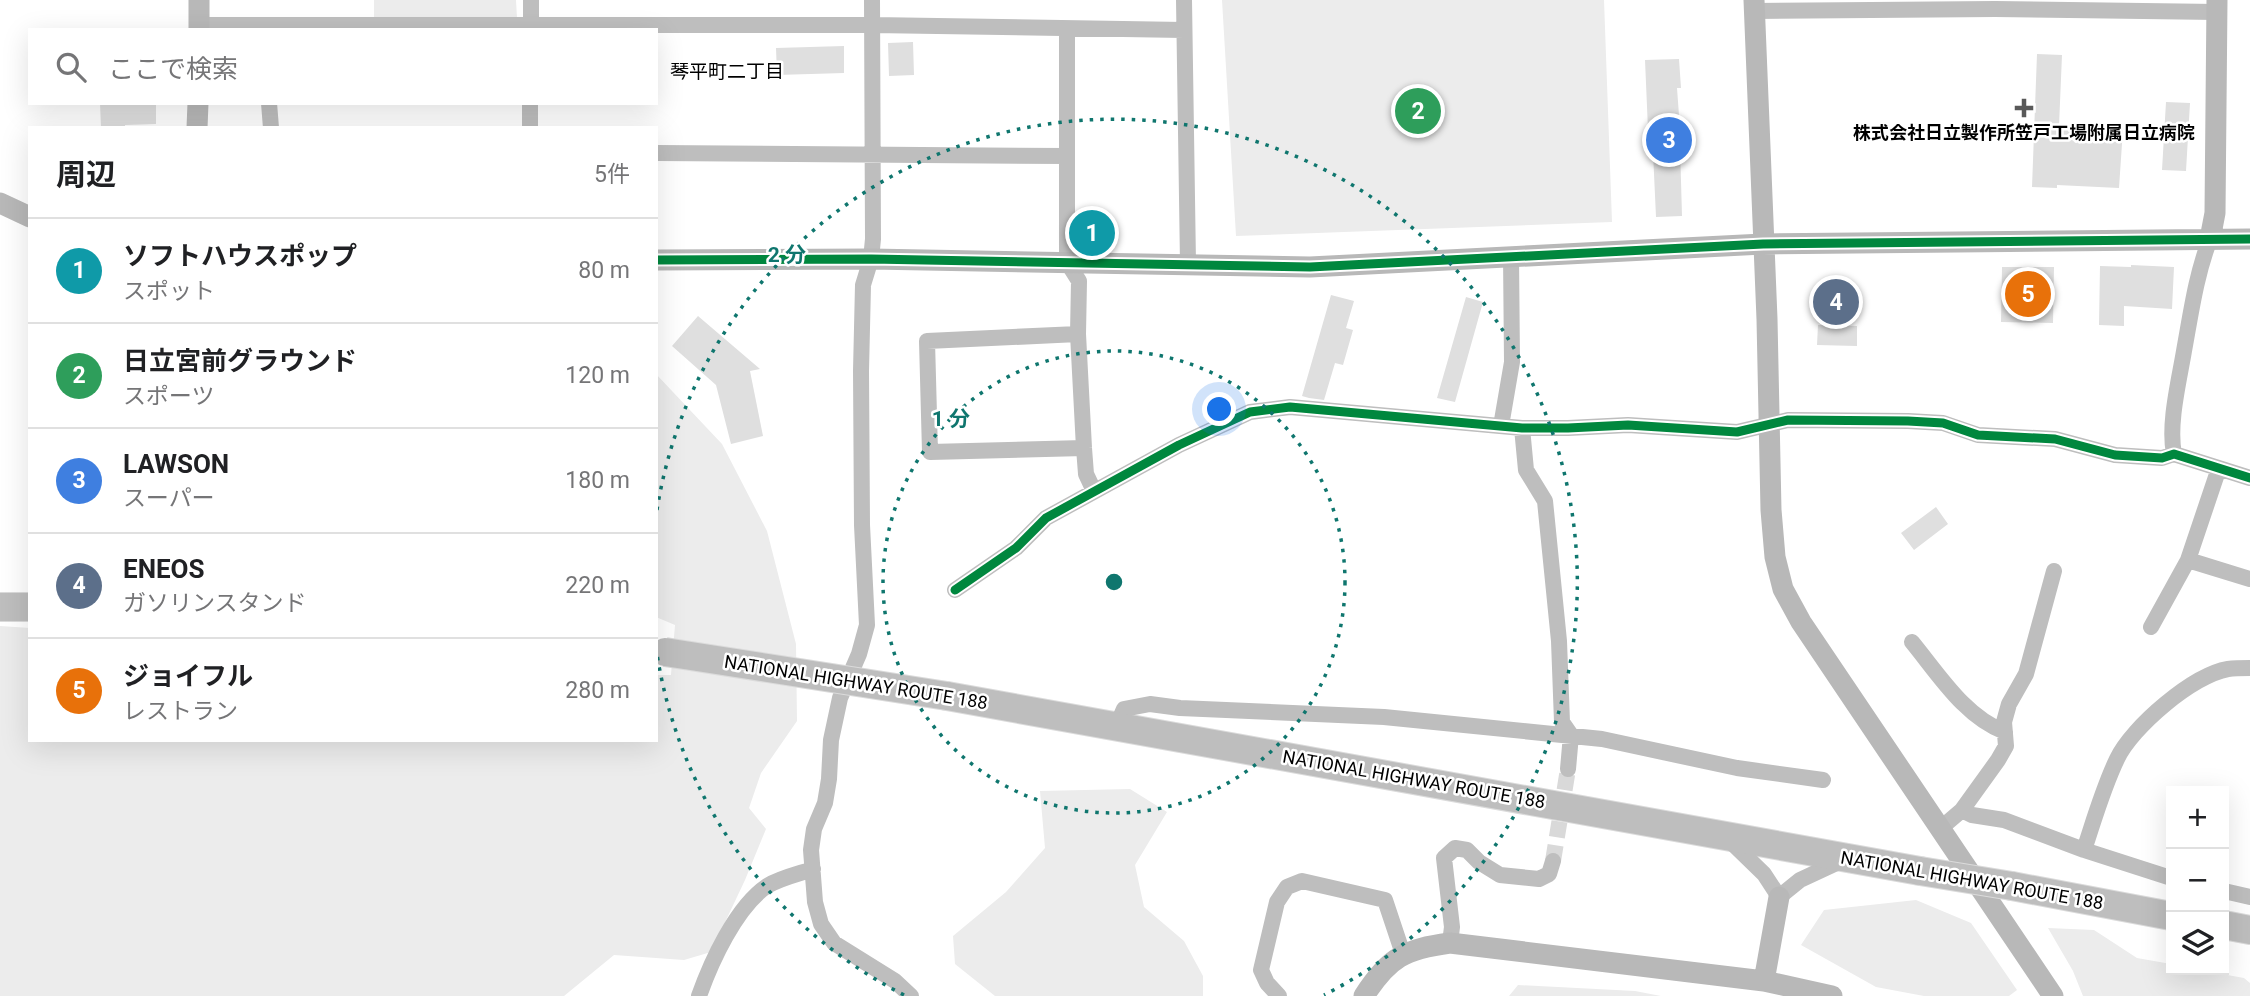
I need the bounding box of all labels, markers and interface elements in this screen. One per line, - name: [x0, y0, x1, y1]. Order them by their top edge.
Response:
- search box: [28, 28, 658, 105]
- icon: search: [52, 48, 90, 86]
- text: ここで検索: [108, 54, 238, 84]
- district label: 琴平町二丁目: [670, 60, 784, 83]
- pin: 2: [1395, 85, 1441, 137]
- marker: 株式会社日立製作所笠戸工場附属日立病院: [2014, 98, 2034, 118]
- pin: 3: [1646, 114, 1692, 166]
- place label: 株式会社日立製作所笠戸工場附属日立病院: [1853, 122, 2195, 143]
- text: 周辺: [56, 157, 116, 192]
- text: 5件: [594, 161, 630, 188]
- pin: 1: [1069, 207, 1115, 259]
- text: ソフトハウスポップ: [123, 241, 357, 271]
- text: 2 分: [768, 243, 806, 267]
- text: 1: [72, 257, 86, 284]
- text: 80 m: [578, 257, 630, 284]
- pin: 5: [2005, 268, 2051, 320]
- pin: 4: [1813, 276, 1859, 328]
- text: スポット: [123, 278, 215, 305]
- text: 日立宮前グラウンド: [123, 346, 357, 376]
- text: 2: [72, 362, 86, 389]
- text: 120 m: [565, 362, 630, 389]
- text: スポーツ: [123, 383, 215, 410]
- your location: [1202, 392, 1236, 426]
- text: 1 分: [932, 407, 970, 431]
- text: LAWSON: [123, 449, 229, 479]
- text: 3: [72, 467, 86, 494]
- text: 180 m: [565, 467, 630, 494]
- text: スーパー: [123, 485, 215, 512]
- text: ENEOS: [123, 554, 205, 584]
- centre of rings: [1102, 570, 1126, 594]
- text: 4: [72, 572, 86, 599]
- text: 220 m: [565, 572, 630, 599]
- text: ガソリンスタンド: [123, 590, 307, 617]
- street label: NATIONAL HIGHWAY ROUTE 188: [723, 651, 989, 713]
- text: ジョイフル: [123, 661, 253, 691]
- text: 5: [72, 677, 86, 704]
- text: 280 m: [565, 677, 630, 704]
- text: レストラン: [123, 698, 238, 725]
- street label: NATIONAL HIGHWAY ROUTE 188: [1281, 746, 1547, 812]
- map controls: [2166, 786, 2229, 975]
- button: +: [2166, 786, 2229, 849]
- street label: NATIONAL HIGHWAY ROUTE 188: [1839, 847, 2105, 913]
- button: −: [2166, 849, 2229, 912]
- button: layers: [2166, 912, 2229, 975]

